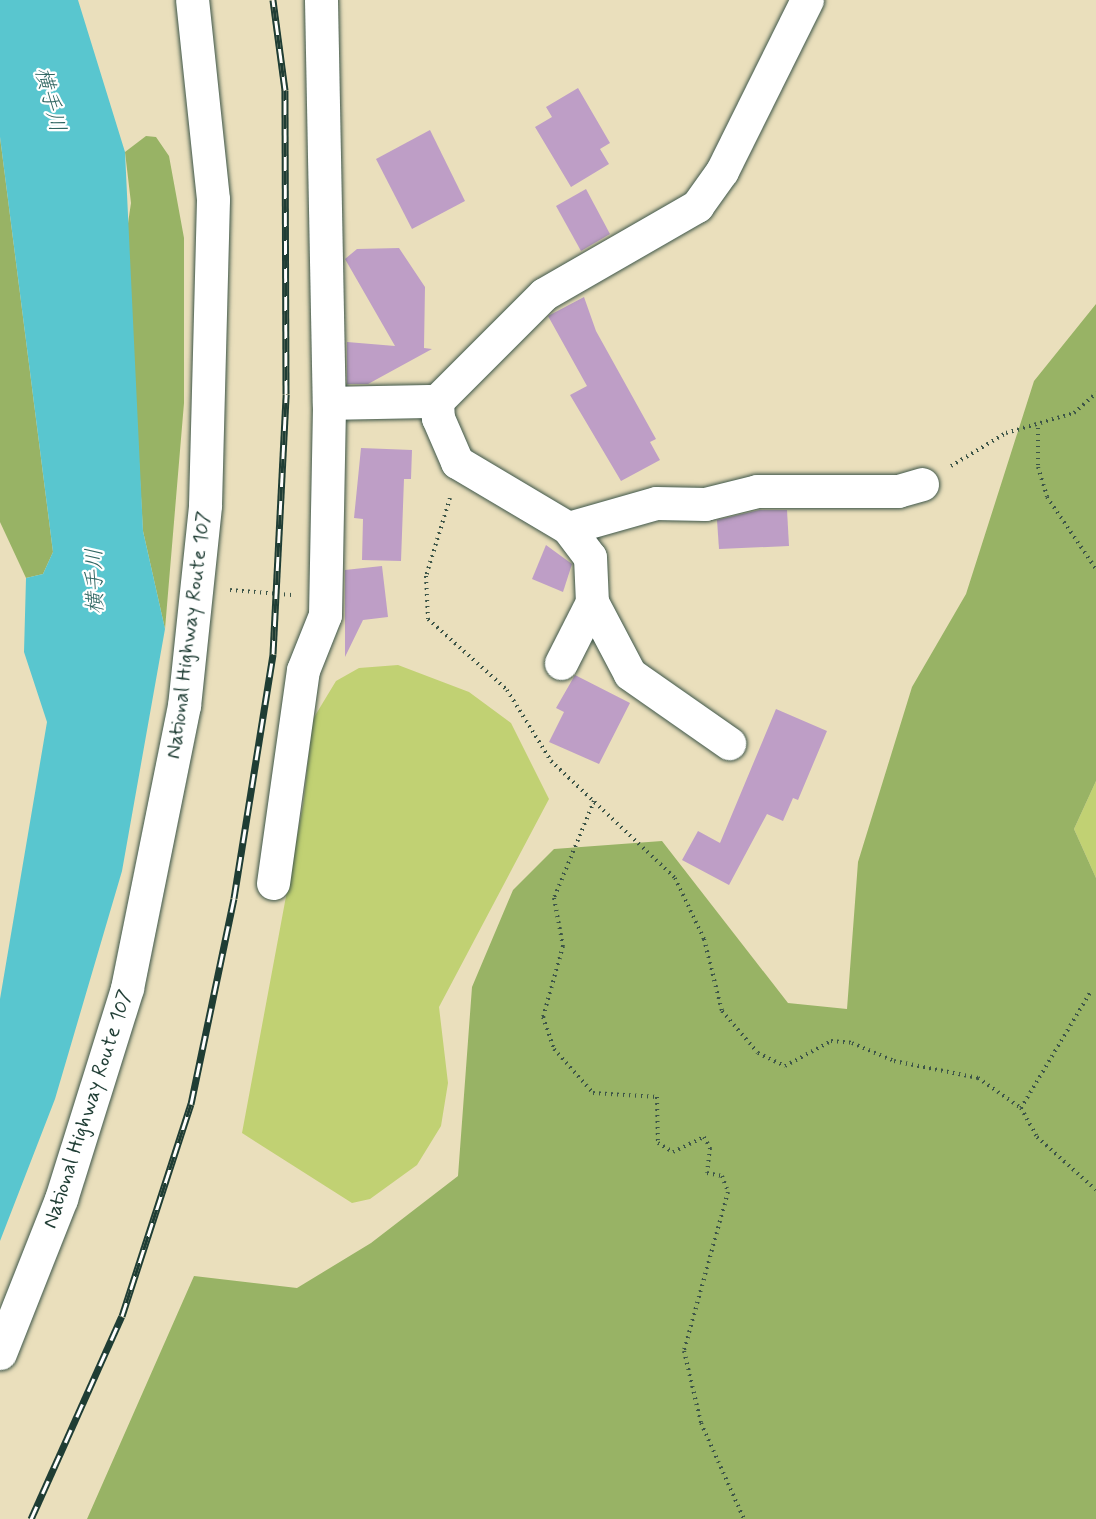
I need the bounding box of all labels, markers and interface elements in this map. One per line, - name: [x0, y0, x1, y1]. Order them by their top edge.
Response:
- water label: 横手川: [28, 65, 70, 135]
- street label: National Highway Route 107: [162, 514, 216, 756]
- water label: 横手川: [82, 548, 110, 614]
- street label: National Highway Route 107: [39, 990, 137, 1228]

